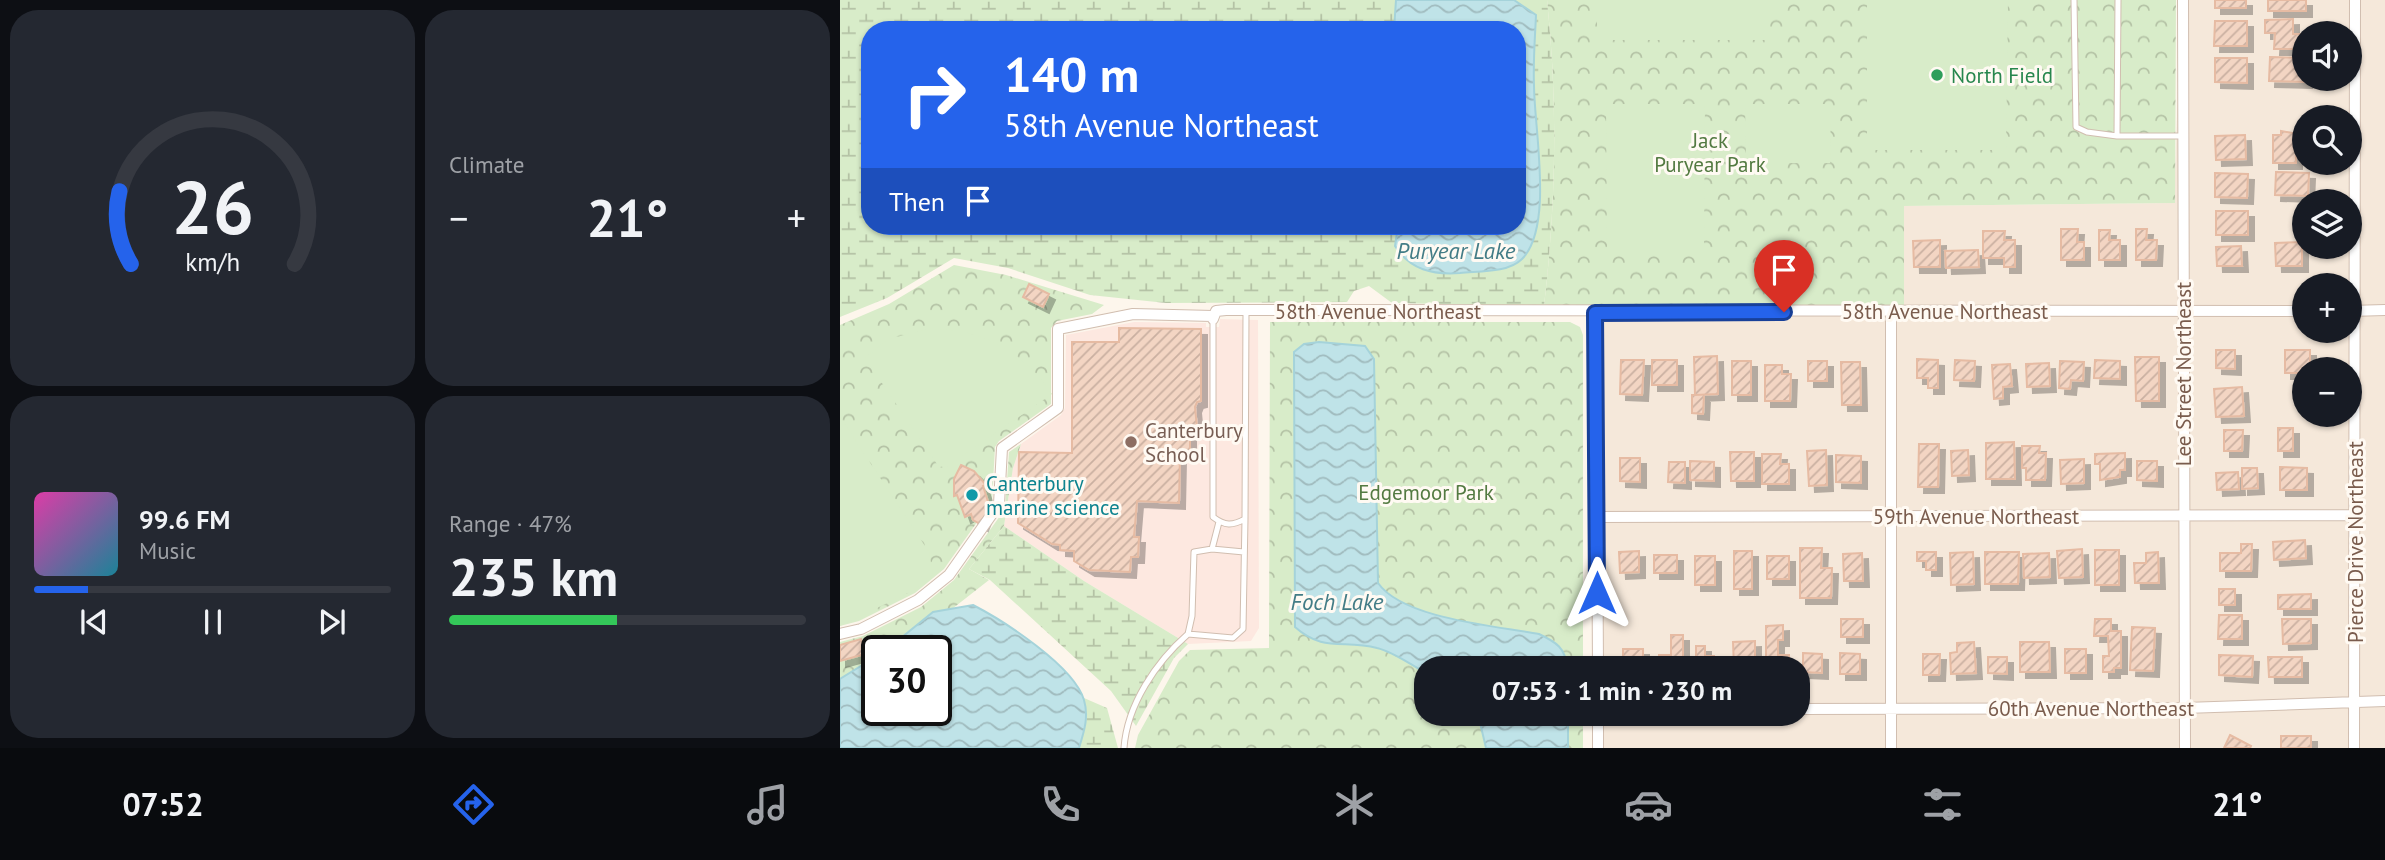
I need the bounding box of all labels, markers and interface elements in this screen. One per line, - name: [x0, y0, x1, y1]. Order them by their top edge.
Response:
- map controls: [2292, 21, 2362, 427]
- button: sound: [2292, 21, 2362, 91]
- text: 140 m: [1004, 42, 1139, 106]
- icon: right: [889, 49, 980, 140]
- place label: North Field: [1951, 62, 2053, 89]
- marker: North Field: [1929, 67, 1945, 83]
- text: 58th Avenue Northeast: [1004, 104, 1319, 146]
- button: search: [2292, 105, 2362, 175]
- park label: Jack Puryear Park: [1654, 127, 1766, 178]
- text: Climate: [449, 150, 524, 179]
- text: 26: [171, 160, 254, 254]
- icon: arrive: [959, 182, 997, 220]
- text: 21°: [587, 184, 668, 251]
- text: Then: [889, 185, 945, 218]
- button: layers: [2292, 189, 2362, 259]
- text: −: [449, 193, 468, 242]
- text: +: [787, 193, 806, 242]
- water label: Puryear Lake: [1397, 236, 1516, 265]
- pin: [1754, 240, 1814, 312]
- text: km/h: [185, 246, 240, 278]
- icon: arrive: [1765, 251, 1803, 289]
- button: +: [2292, 273, 2362, 343]
- street label: Lee Street Northeast: [2170, 282, 2197, 466]
- street label: 58th Avenue Northeast: [1275, 298, 1481, 325]
- street label: 58th Avenue Northeast: [1842, 298, 2048, 325]
- button: −: [2292, 357, 2362, 427]
- place label: Canterbury School: [1145, 417, 1243, 468]
- marker: Canterbury School: [1123, 434, 1139, 450]
- street label: Pierce Drive Northeast: [2342, 441, 2369, 643]
- place label: Canterbury marine science: [986, 470, 1120, 521]
- park label: Edgemoor Park: [1358, 479, 1494, 506]
- marker: Canterbury marine science: [964, 487, 980, 503]
- text: 99.6 FM: [139, 503, 230, 536]
- street label: 59th Avenue Northeast: [1873, 503, 2079, 530]
- text: Range · 47%: [449, 509, 572, 538]
- text: Music: [139, 536, 196, 565]
- text: 235 km: [449, 543, 618, 610]
- position arrow: [1560, 556, 1634, 630]
- water label: Foch Lake: [1291, 587, 1384, 616]
- icon: previous: [75, 603, 113, 641]
- icon: pause: [194, 603, 232, 641]
- icon: next: [313, 603, 351, 641]
- speed limit sign: 30: [861, 635, 952, 726]
- text: 07:53 · 1 min · 230 m: [1492, 674, 1732, 707]
- street label: 60th Avenue Northeast: [1988, 695, 2194, 722]
- icon: directions: [449, 780, 498, 829]
- icon: music: [743, 780, 792, 829]
- icon: phone: [1036, 780, 1085, 829]
- icon: climate: [1330, 780, 1379, 829]
- icon: car: [1624, 780, 1673, 829]
- icon: filters: [1918, 780, 1967, 829]
- text: 07:52: [122, 783, 204, 825]
- text: 21°: [2212, 783, 2263, 825]

